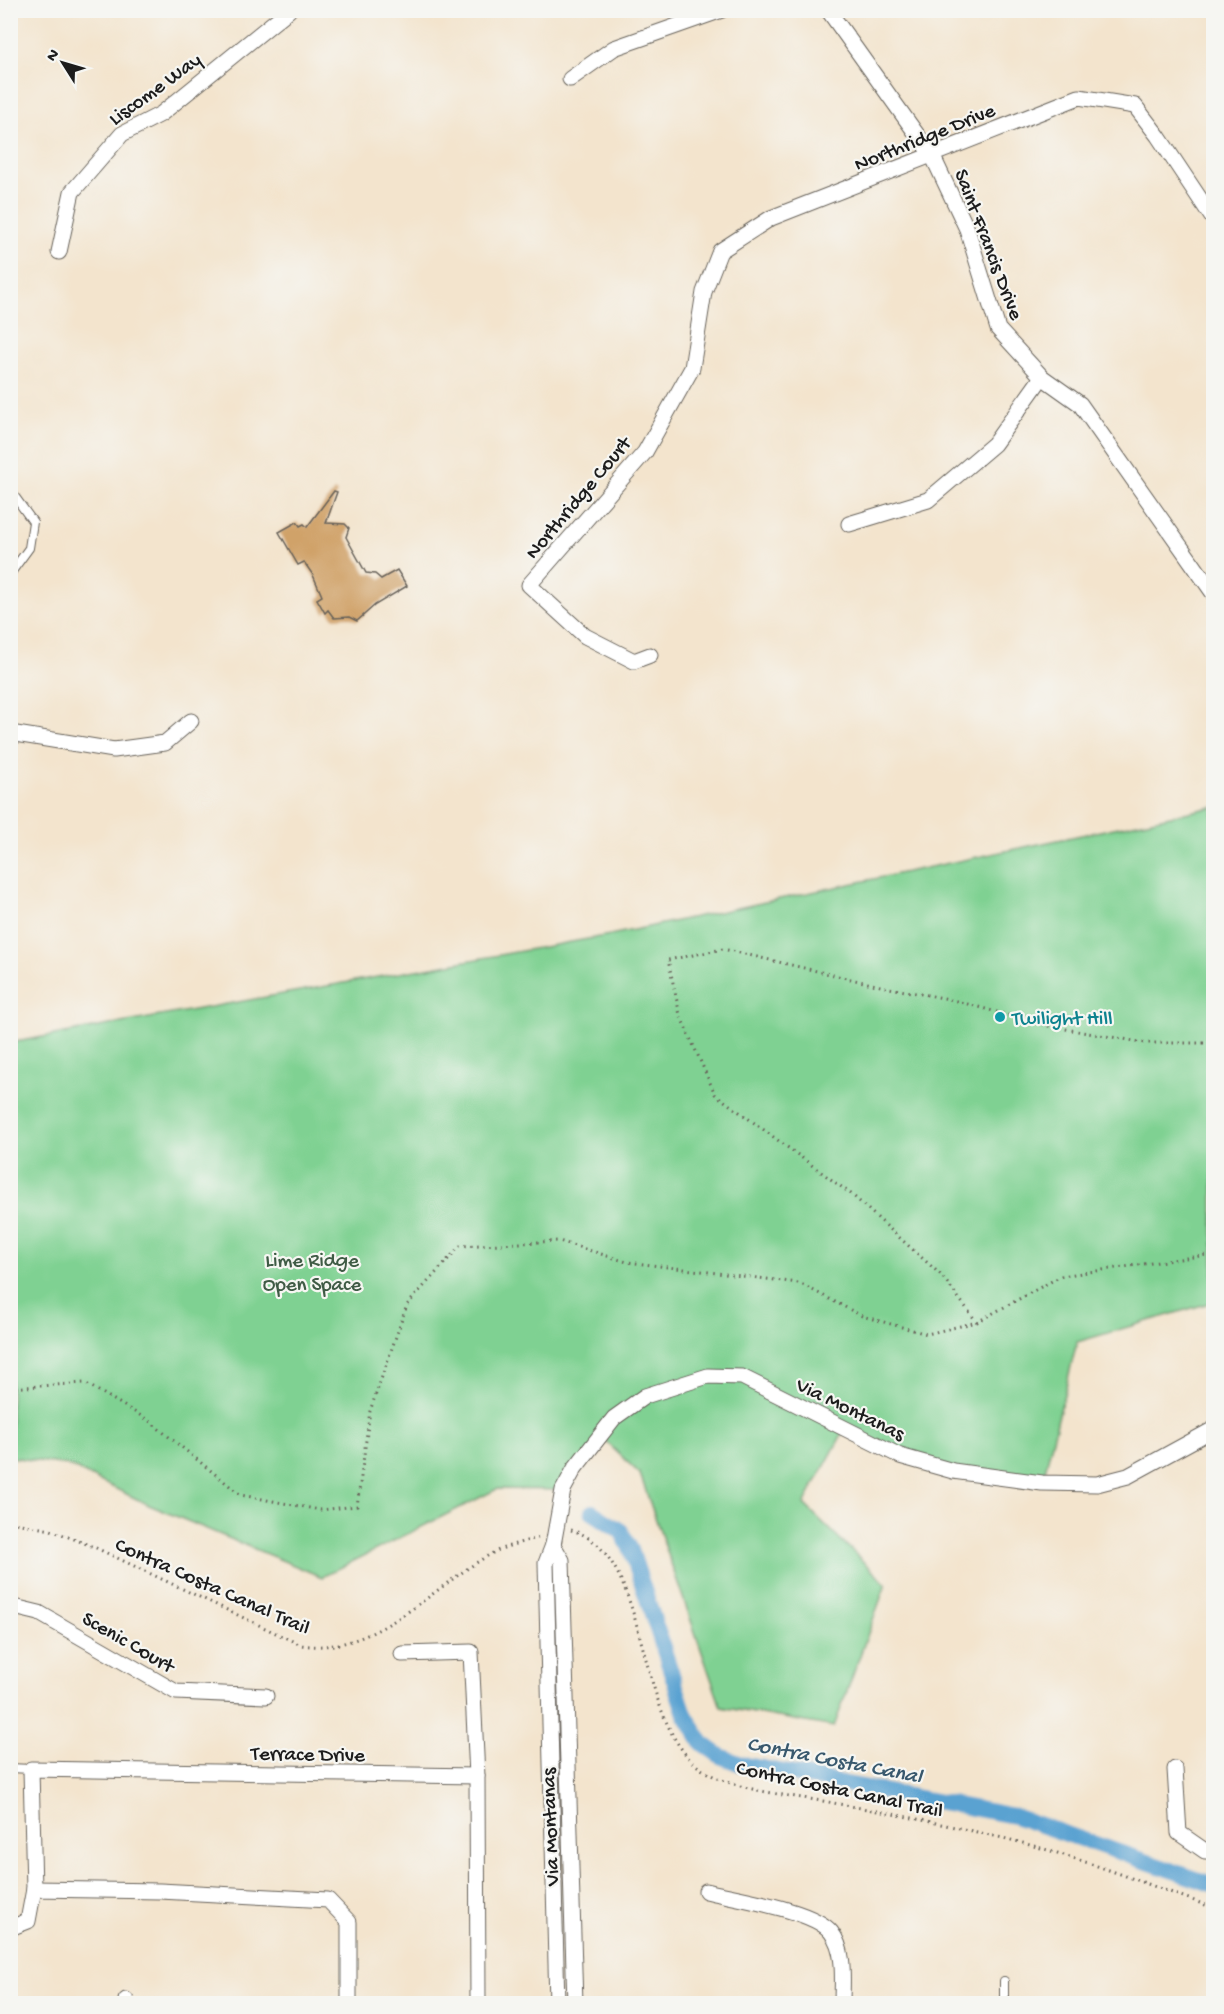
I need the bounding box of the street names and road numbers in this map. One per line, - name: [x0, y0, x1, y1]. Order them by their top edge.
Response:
- street label: Liscome Way: [105, 49, 207, 133]
- street label: Northridge Drive: [851, 99, 1000, 179]
- street label: Saint Francis Drive: [946, 166, 1027, 325]
- street label: Northridge Court: [521, 431, 640, 566]
- street label: Via Montanas: [790, 1374, 909, 1449]
- street label: Contra Costa Canal Trail: [110, 1534, 313, 1642]
- street label: Scenic Court: [77, 1608, 180, 1682]
- street label: Terrace Drive: [250, 1743, 366, 1770]
- street label: Contra Costa Canal Trail: [734, 1757, 945, 1826]
- street label: Via Montanas: [538, 1766, 567, 1887]

